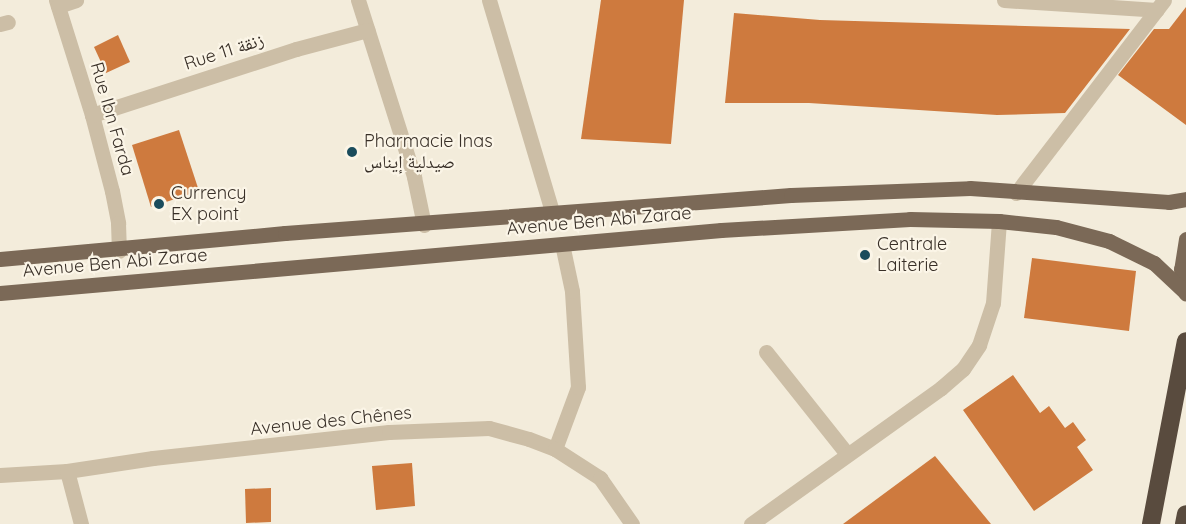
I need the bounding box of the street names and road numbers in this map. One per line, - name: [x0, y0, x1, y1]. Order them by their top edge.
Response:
- street label: Rue 11 زنقة: [181, 29, 267, 75]
- street label: Rue Ibn Farda: [85, 60, 139, 178]
- street label: Avenue Ben Abi Zarae: [506, 202, 692, 240]
- street label: Avenue Ben Abi Zarae: [22, 244, 208, 282]
- street label: Avenue des Chênes: [249, 402, 413, 440]

